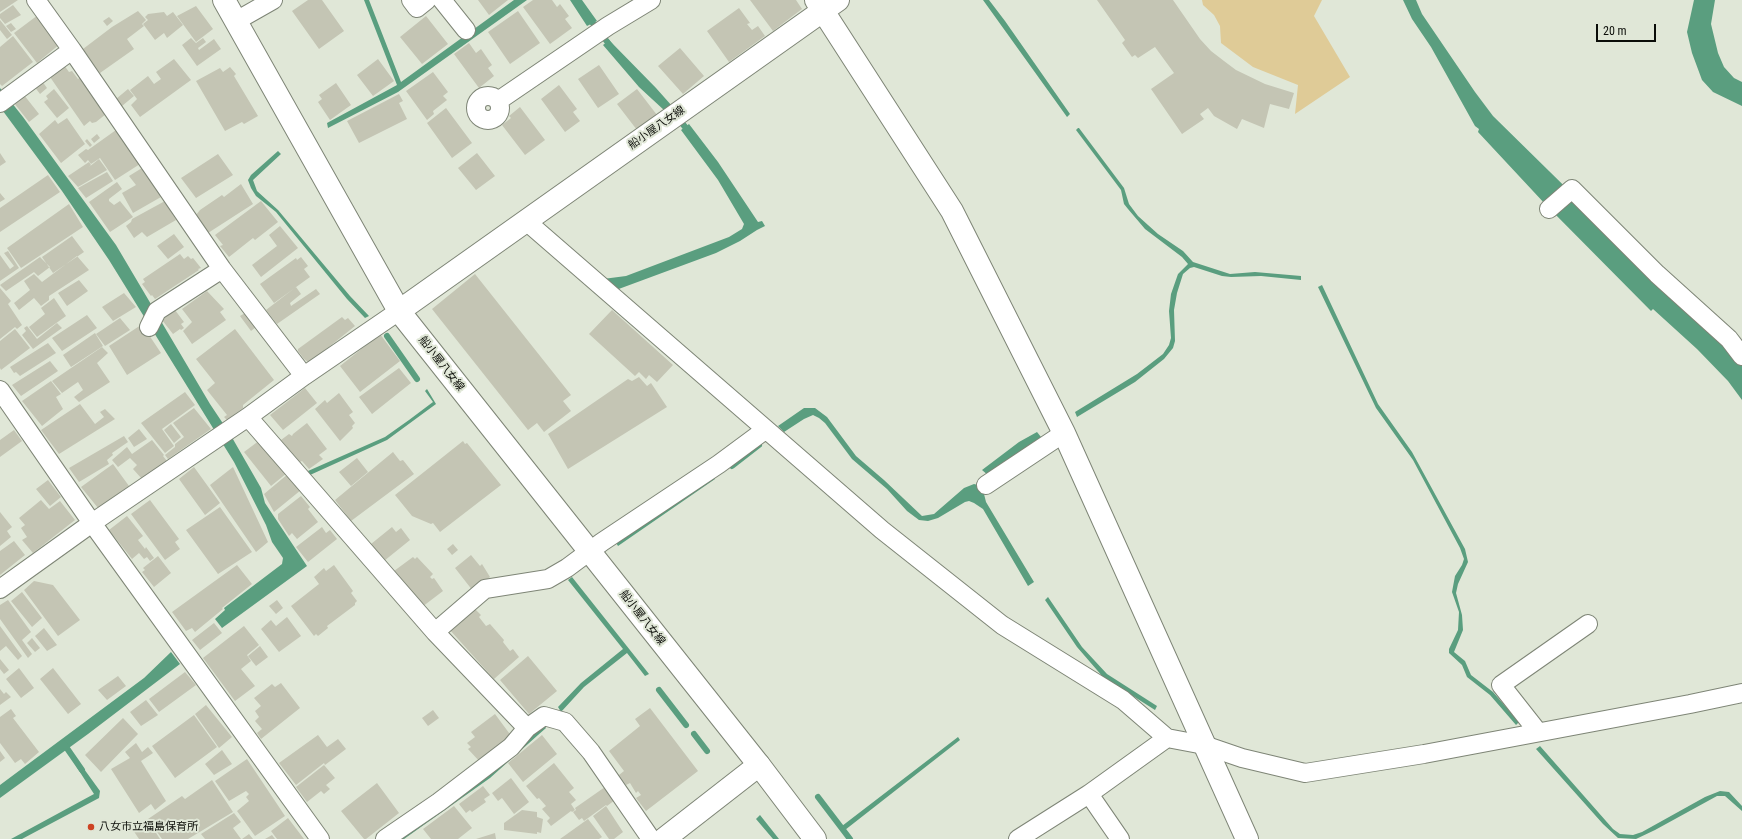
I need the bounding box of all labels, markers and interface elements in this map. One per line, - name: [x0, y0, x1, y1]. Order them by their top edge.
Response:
- scale bar: [1598, 16, 1658, 42]
- text: 20 m: [1603, 24, 1627, 38]
- street label: 船小屋八女線: [626, 104, 688, 152]
- street label: 船小屋八女線: [415, 334, 467, 394]
- street label: 船小屋八女線: [616, 588, 668, 648]
- place label: 八女市立福島保育所: [99, 820, 198, 834]
- marker: 八女市立福島保育所: [86, 822, 96, 832]

